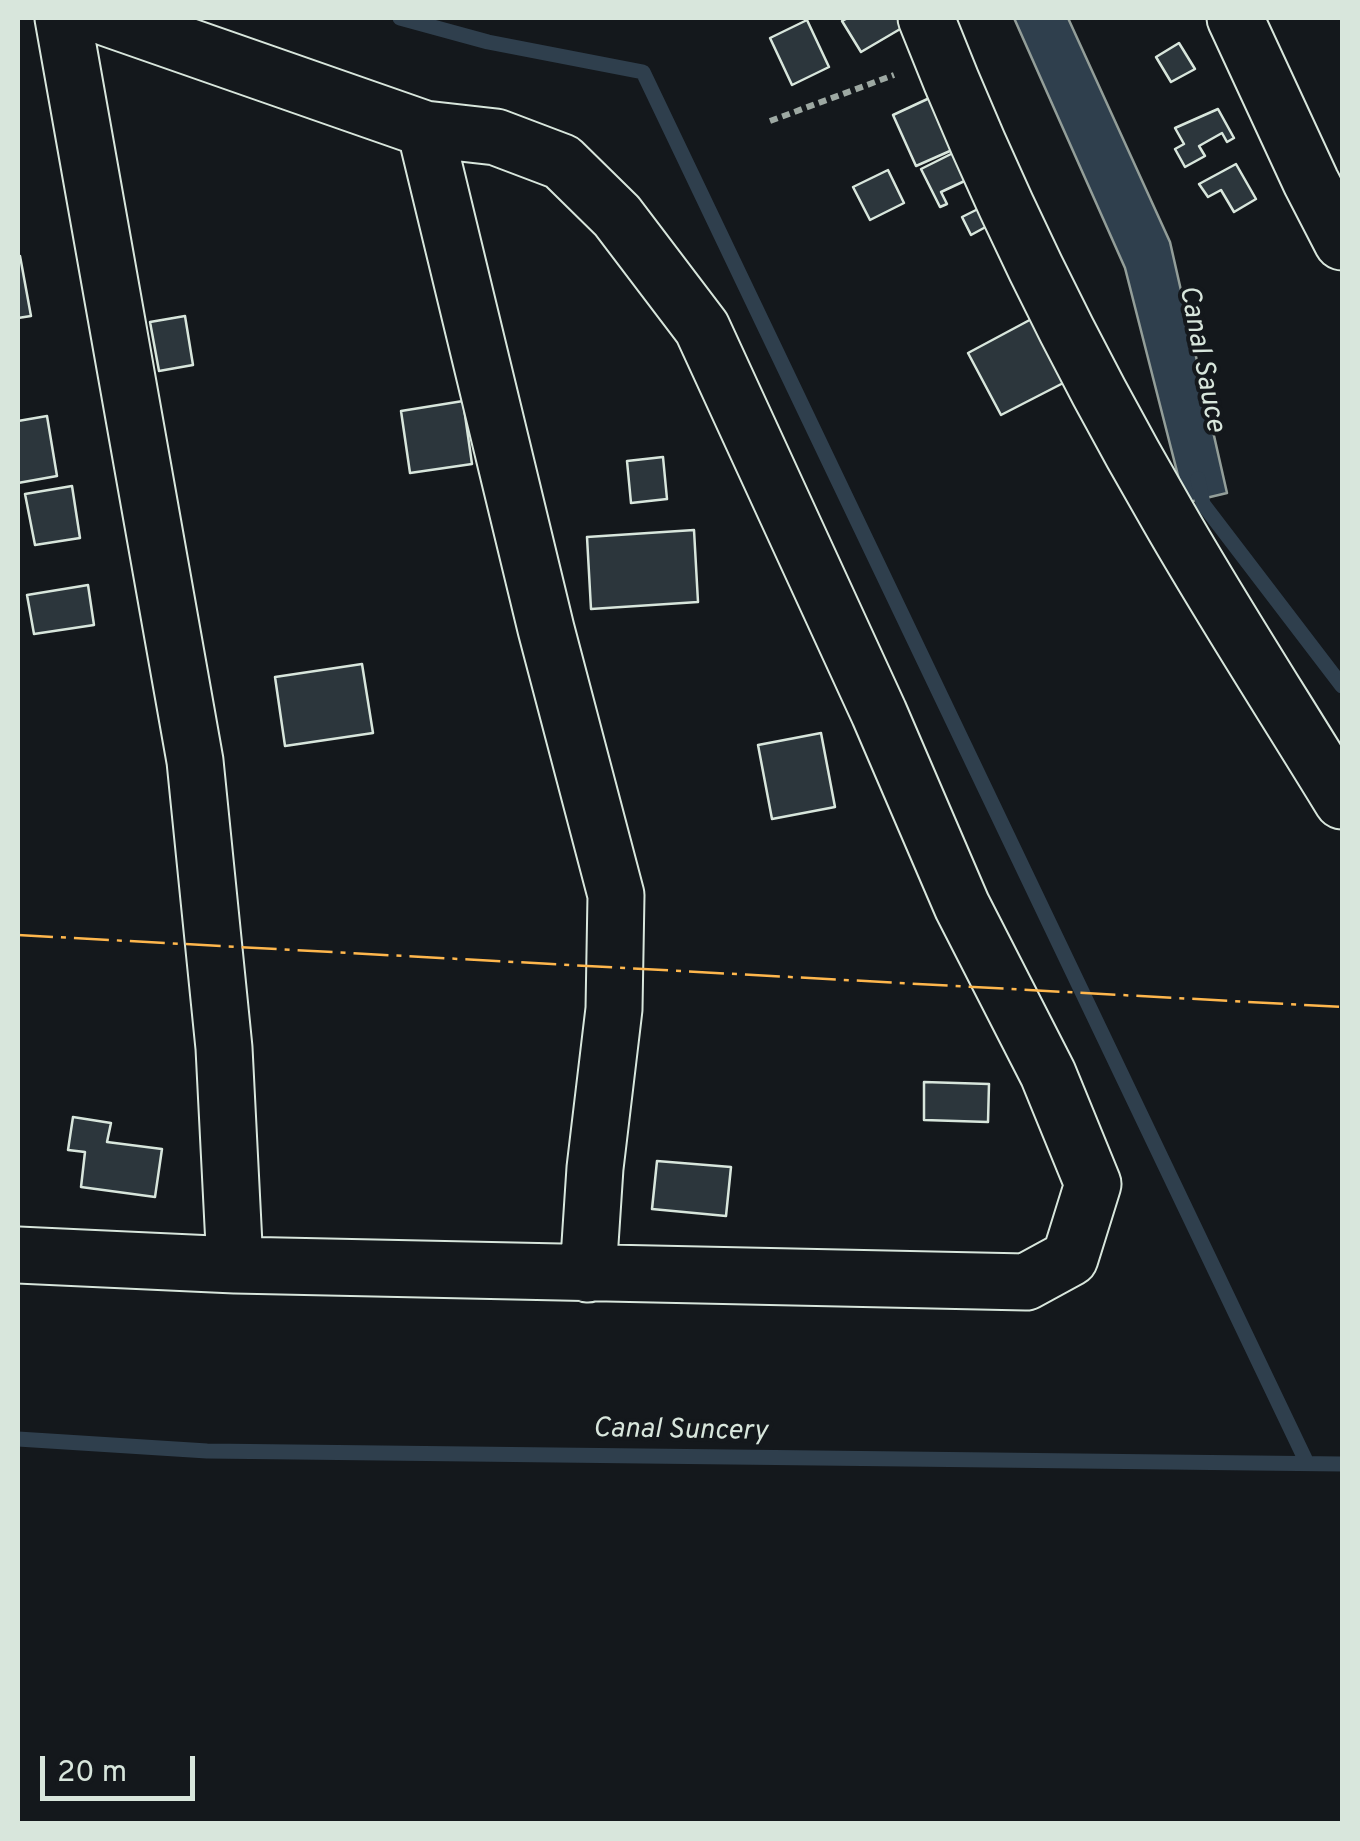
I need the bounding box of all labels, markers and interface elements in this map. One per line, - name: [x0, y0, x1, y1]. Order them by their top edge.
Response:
- water label: Canal Sauce: [1169, 283, 1231, 435]
- water label: Canal Suncery: [592, 1414, 768, 1450]
- scale bar: [45, 1736, 200, 1798]
- text: 20 m: [57, 1755, 127, 1792]

